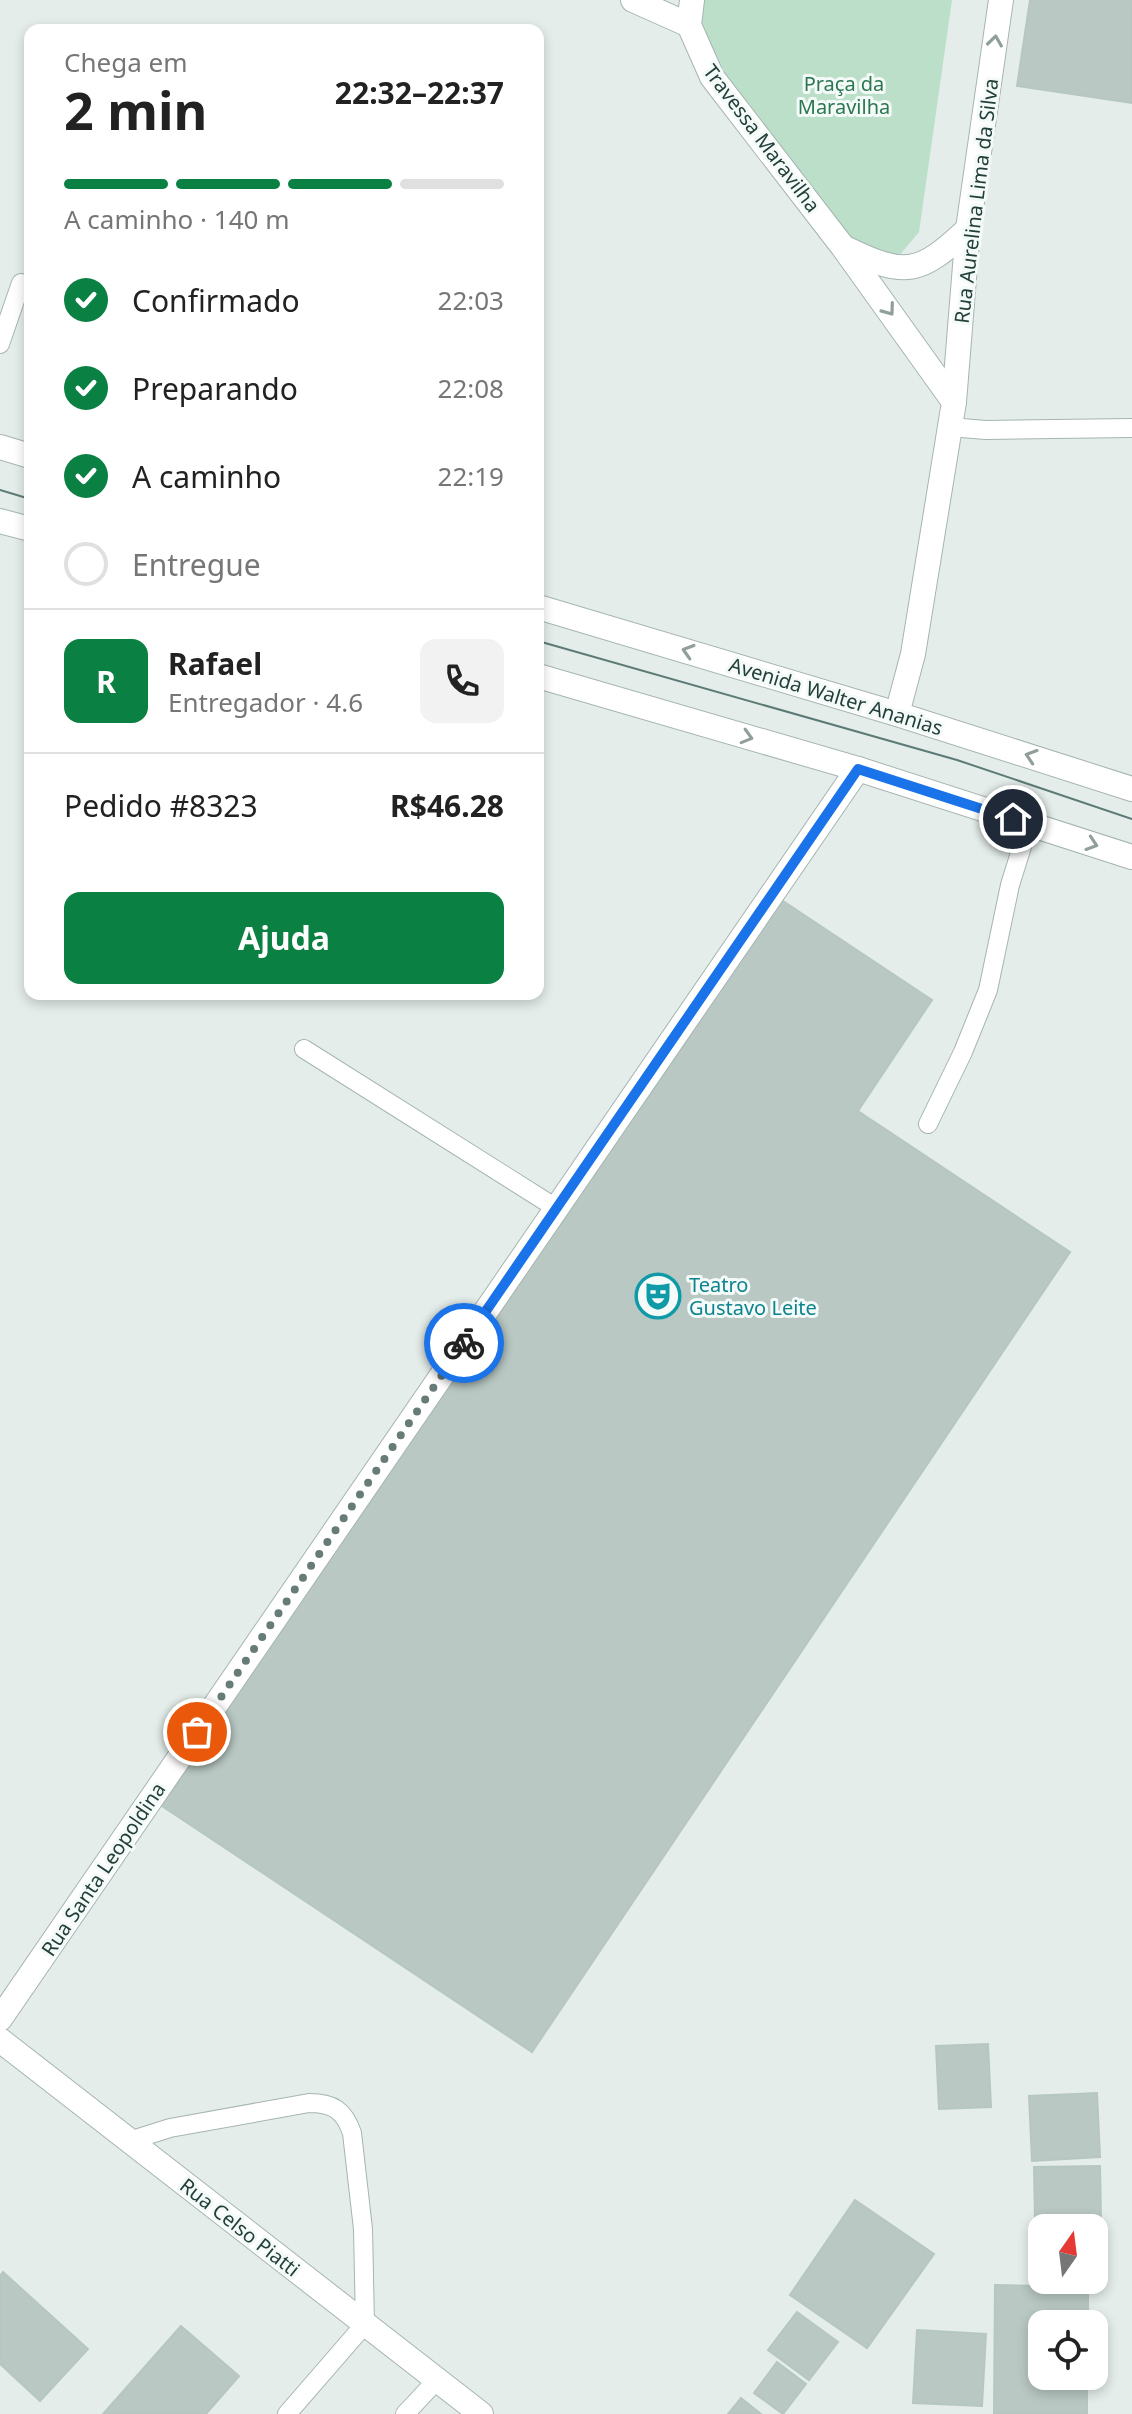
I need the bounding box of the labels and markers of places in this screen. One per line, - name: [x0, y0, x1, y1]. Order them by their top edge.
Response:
- pin: [979, 785, 1047, 853]
- place label: Teatro Gustavo Leite: [689, 1271, 817, 1321]
- theatre icon: Teatro Gustavo Leite: [634, 1272, 682, 1320]
- pin: [163, 1698, 231, 1766]

